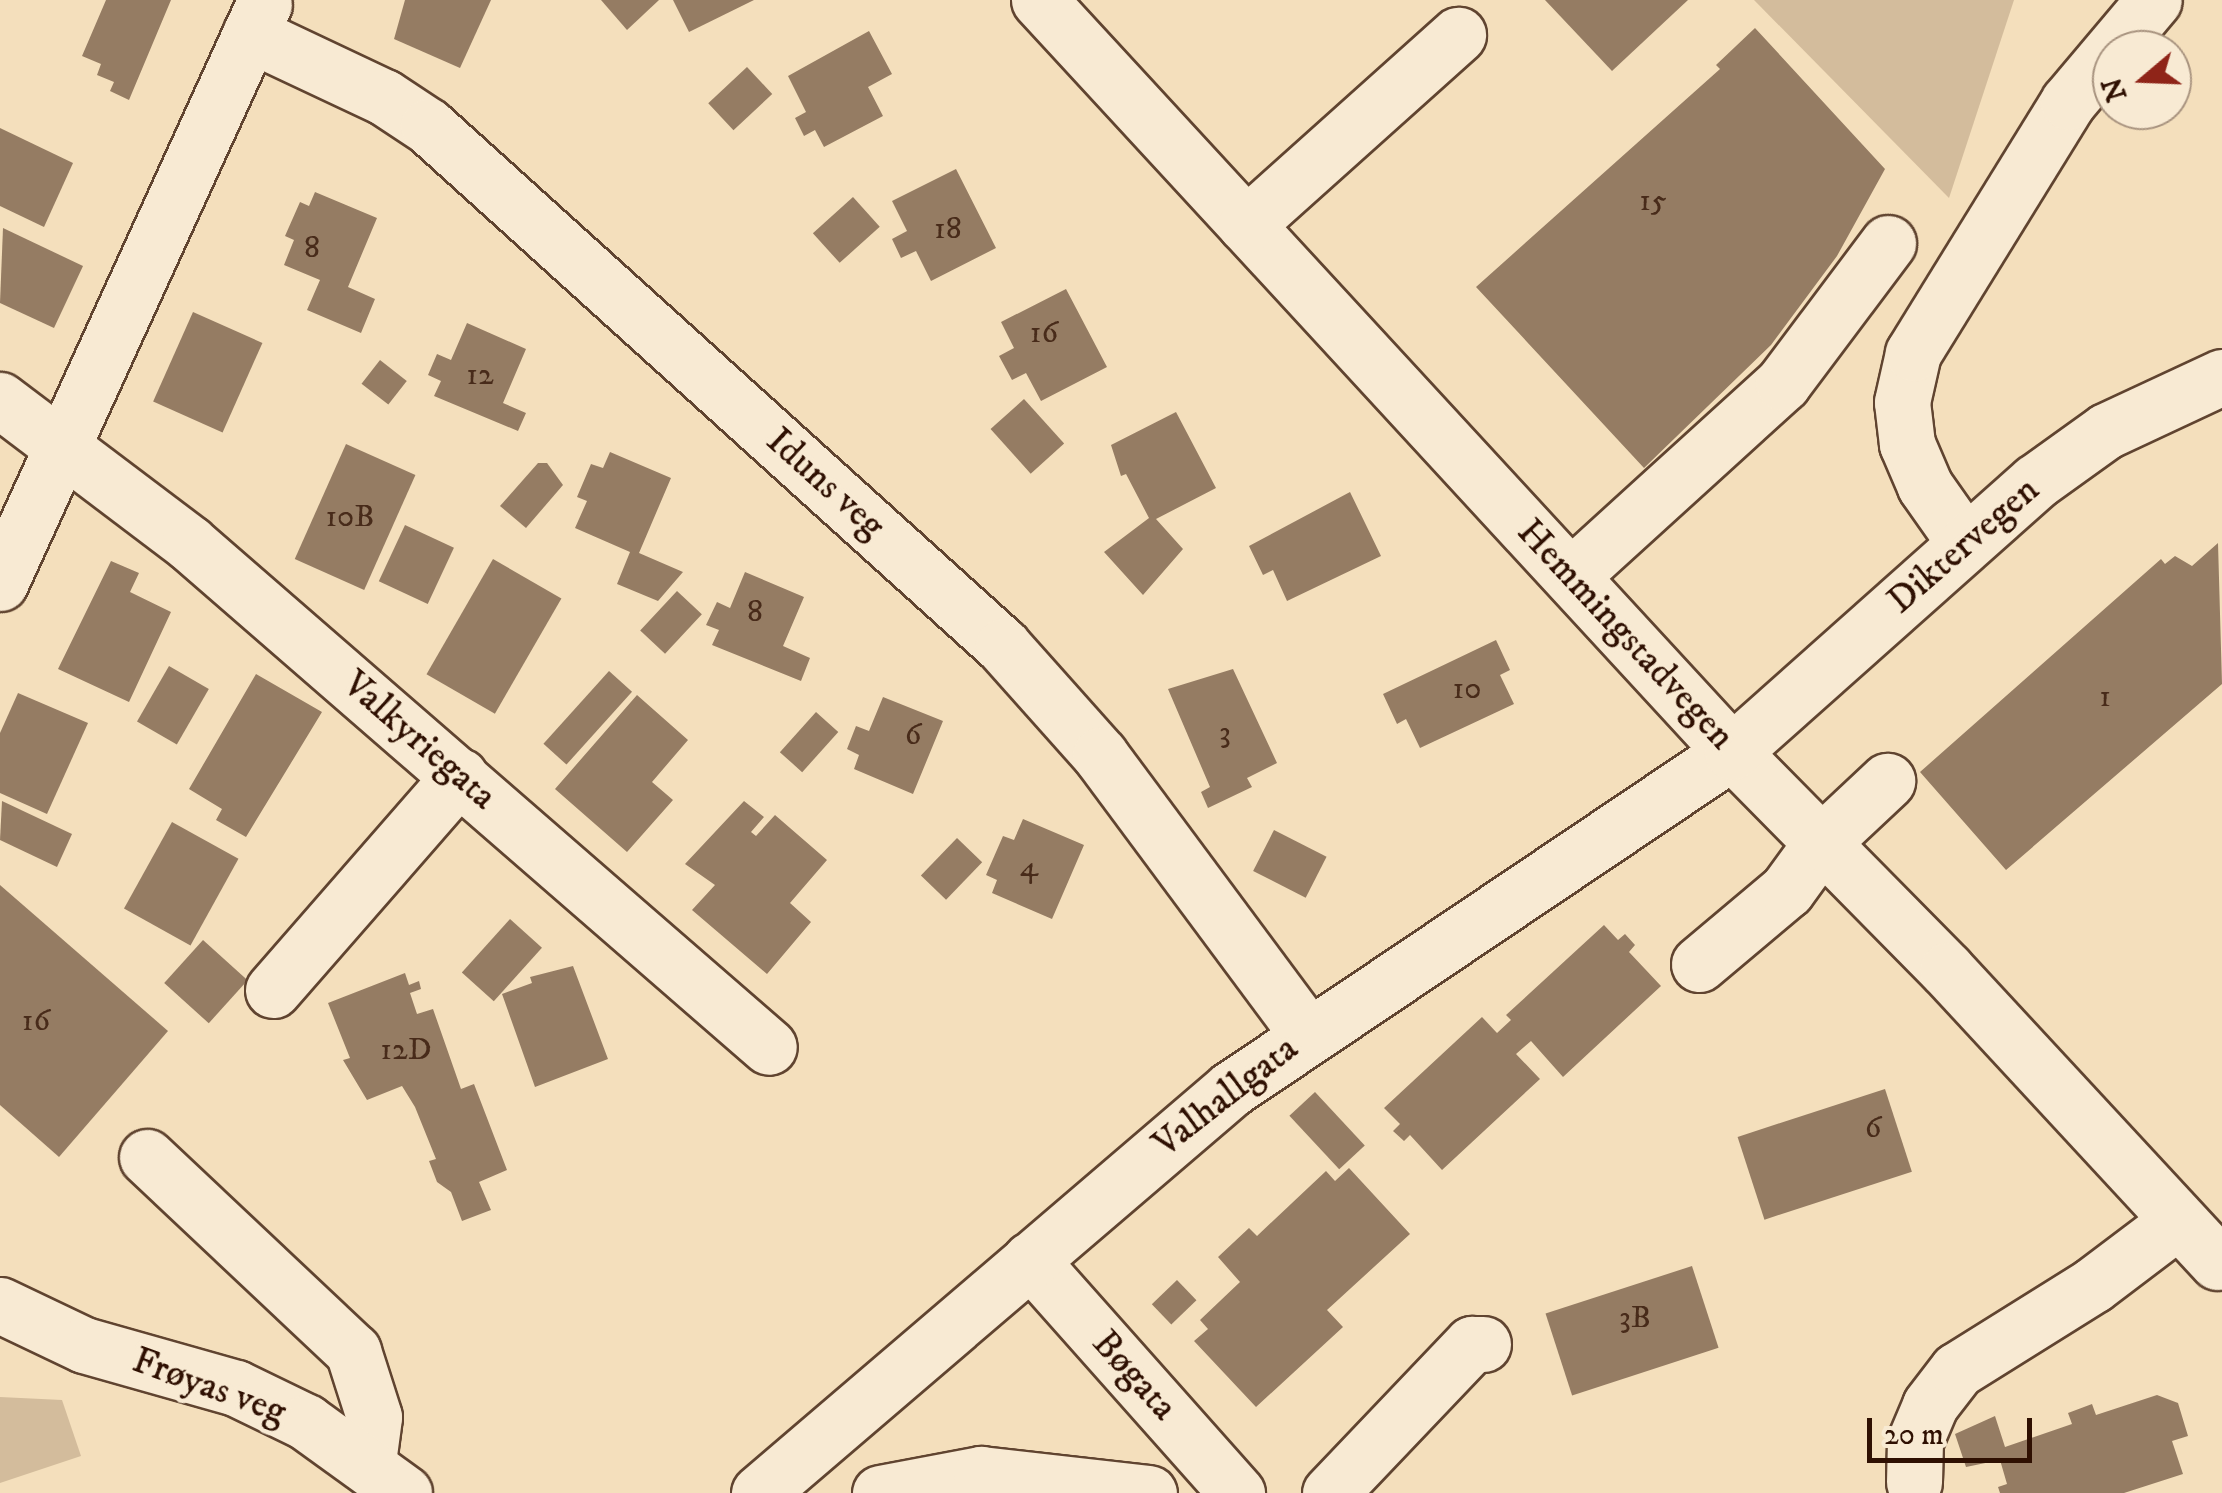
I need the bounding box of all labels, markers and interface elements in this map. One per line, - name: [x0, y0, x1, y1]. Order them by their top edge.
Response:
- north arrow: [2092, 30, 2192, 130]
- text: N: [2095, 73, 2135, 106]
- house number: 15: [1639, 182, 1667, 220]
- house number: 18: [934, 210, 962, 248]
- house number: 8: [304, 229, 320, 267]
- house number: 16: [1030, 314, 1058, 352]
- house number: 12: [466, 356, 494, 394]
- street label: Iduns veg: [756, 419, 894, 549]
- street label: Diktervegen: [1879, 468, 2049, 624]
- house number: 10B: [325, 498, 375, 536]
- street label: Hemmingstadvegen: [1507, 510, 1743, 760]
- house number: 8: [747, 593, 763, 631]
- street label: Valkyriegata: [333, 662, 505, 820]
- house number: 10: [1453, 670, 1481, 708]
- house number: 1: [2099, 678, 2111, 716]
- house number: 3: [1219, 714, 1231, 752]
- house number: 6: [905, 716, 921, 754]
- house number: 4: [1020, 848, 1038, 886]
- house number: 16: [22, 1002, 50, 1040]
- street label: Valhallgata: [1145, 1026, 1307, 1168]
- house number: 12D: [380, 1031, 432, 1069]
- house number: 6: [1865, 1109, 1881, 1147]
- house number: 3B: [1619, 1299, 1651, 1337]
- street label: Bøgata: [1082, 1322, 1186, 1430]
- street label: Frøyas veg: [126, 1338, 292, 1436]
- scale bar: [1872, 1398, 2037, 1460]
- text: 20 m: [1884, 1417, 1944, 1454]

